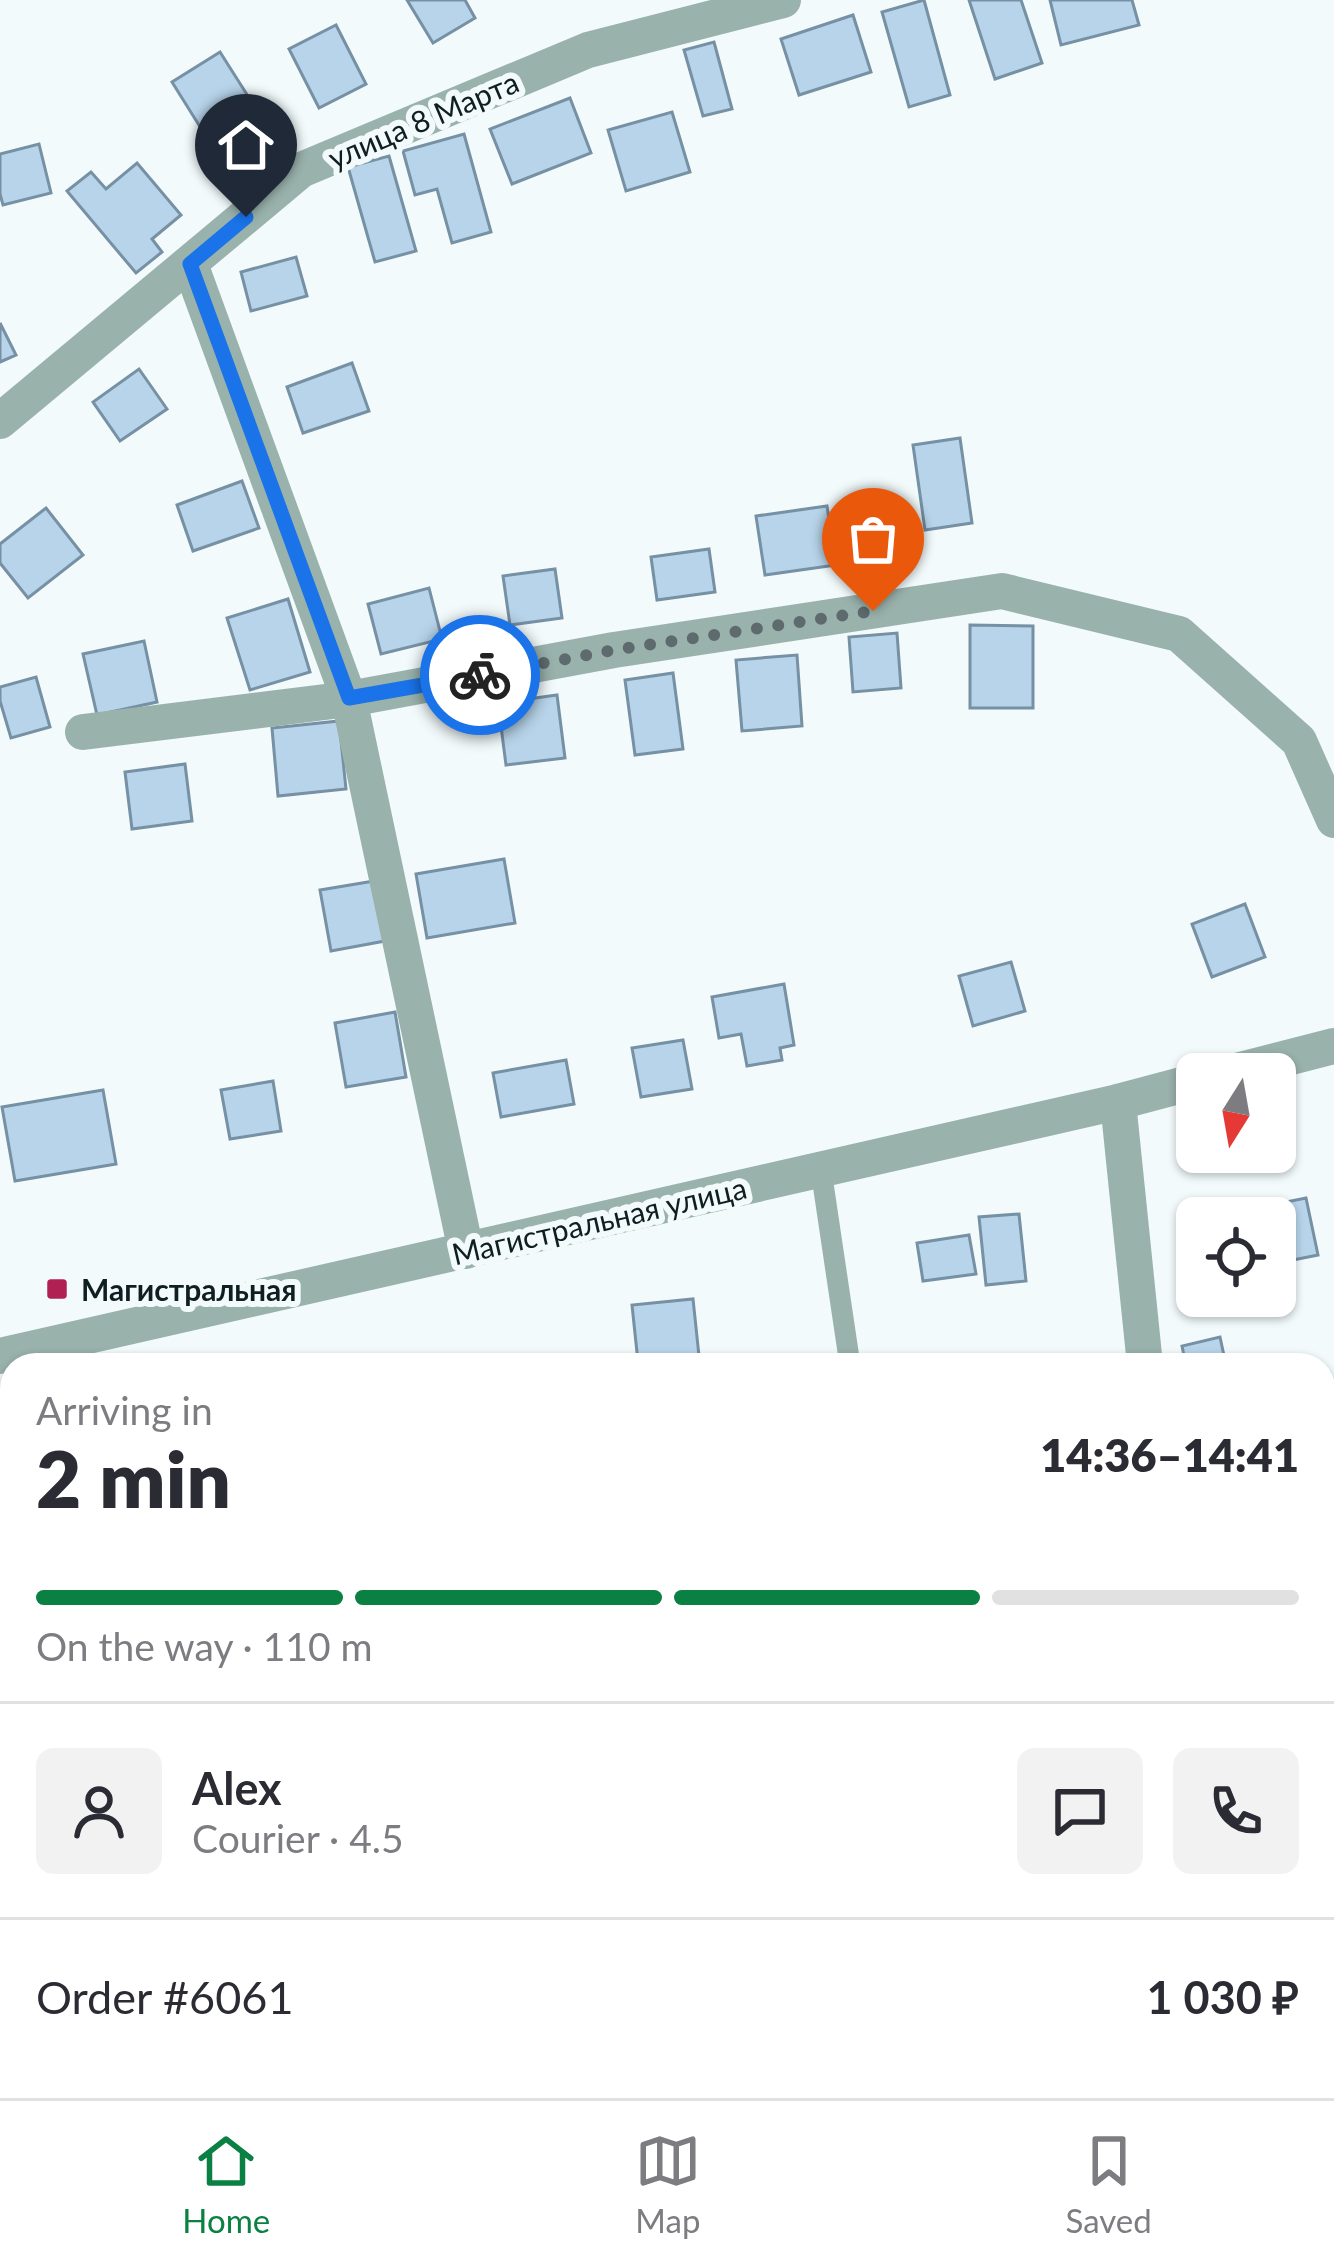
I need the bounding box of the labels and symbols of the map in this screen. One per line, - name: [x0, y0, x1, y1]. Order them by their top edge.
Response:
- street label: улица 8 Марта: [322, 63, 524, 175]
- pin: [195, 94, 297, 217]
- pin: [822, 488, 924, 611]
- courier: [420, 615, 540, 735]
- north arrow: [1176, 1053, 1296, 1173]
- street label: Магистральная улица: [448, 1169, 750, 1271]
- place label: Магистральная: [81, 1271, 296, 1307]
- marker: Магистральная: [44, 1276, 70, 1302]

